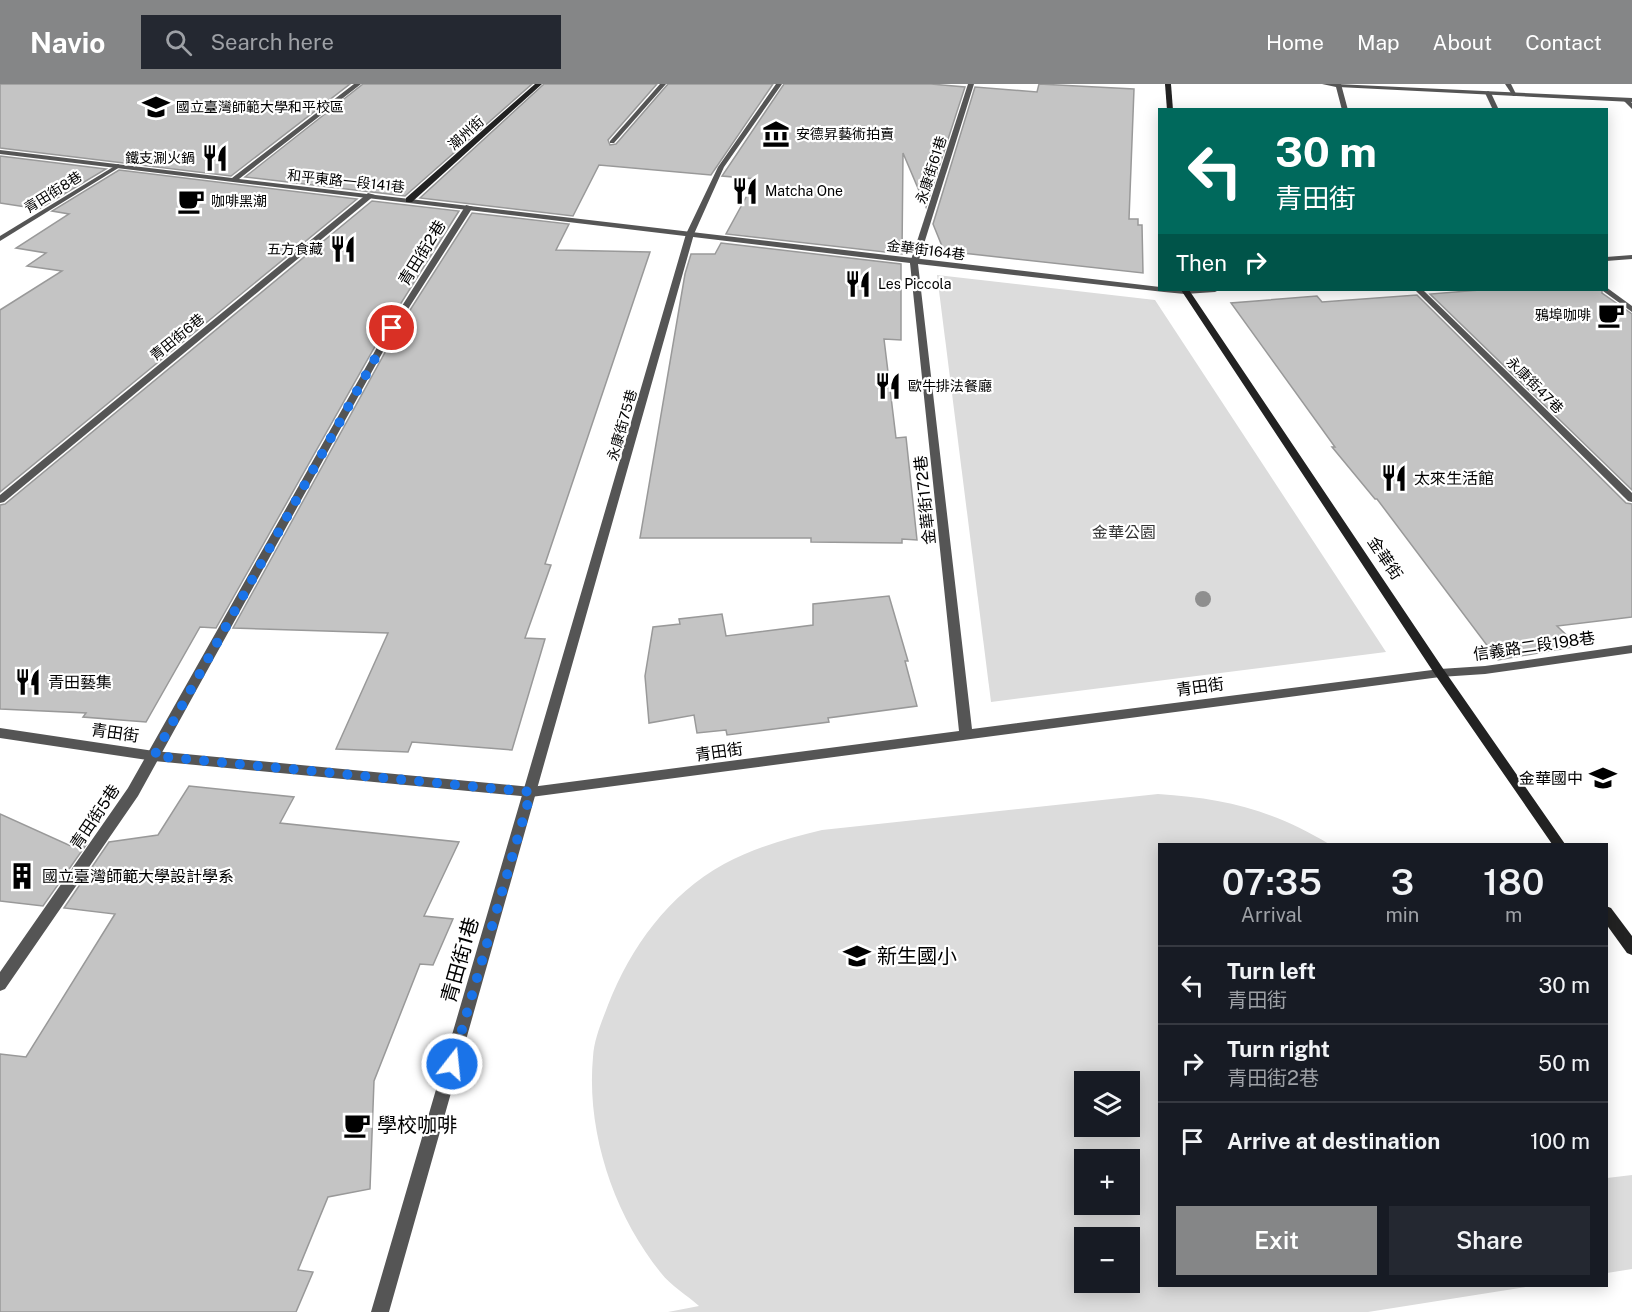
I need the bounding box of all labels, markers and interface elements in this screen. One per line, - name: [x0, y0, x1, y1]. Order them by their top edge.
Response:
- search box: [141, 15, 561, 69]
- text: Navio: [30, 26, 105, 59]
- icon: search: [162, 26, 195, 59]
- text: Search here: [210, 29, 334, 55]
- text: Home: [1266, 30, 1324, 55]
- text: Map: [1357, 30, 1400, 55]
- text: About: [1433, 30, 1492, 55]
- text: Contact: [1525, 30, 1602, 55]
- school or university icon: 國立臺灣師範大學和平校區: [141, 92, 171, 122]
- place label: 國立臺灣師範大學和平校區: [176, 99, 344, 115]
- street label: 潮州街: [445, 113, 487, 153]
- museum icon: 安德昇藝術拍賣: [761, 119, 791, 149]
- place label: 安德昇藝術拍賣: [796, 126, 894, 142]
- text: 30 m: [1275, 127, 1377, 176]
- icon: left: [1176, 132, 1254, 210]
- street label: 永康街61巷: [913, 134, 949, 206]
- restaurant icon: 鐵支涮火鍋: [200, 143, 230, 173]
- place label: 鐵支涮火鍋: [125, 150, 195, 166]
- street label: 和平東路一段141巷: [286, 167, 406, 195]
- street label: 青田街8巷: [21, 168, 85, 216]
- restaurant icon: Matcha One: [730, 176, 760, 206]
- text: 青田街: [1275, 182, 1356, 214]
- place label: Matcha One: [765, 183, 843, 199]
- cafe icon: 咖啡黑潮: [176, 186, 206, 216]
- place label: 咖啡黑潮: [211, 193, 267, 209]
- street label: 青田街2巷: [394, 217, 450, 289]
- restaurant icon: 五方食藏: [328, 234, 358, 264]
- street label: 金華街164巷: [886, 237, 966, 263]
- place label: 五方食藏: [267, 241, 323, 257]
- icon: right: [1239, 246, 1272, 279]
- text: Then: [1176, 250, 1227, 276]
- restaurant icon: Les Piccola: [843, 269, 873, 299]
- place label: Les Piccola: [878, 276, 951, 292]
- cafe icon: 鴉埠咖啡: [1596, 300, 1626, 330]
- pin: [366, 302, 417, 353]
- place label: 鴉埠咖啡: [1535, 307, 1591, 323]
- street label: 青田街6巷: [147, 310, 207, 364]
- icon: arrive: [375, 311, 408, 344]
- street label: 永康街47巷: [1503, 353, 1567, 417]
- restaurant icon: 歐牛排法餐廳: [873, 371, 903, 401]
- place label: 歐牛排法餐廳: [908, 378, 992, 394]
- street label: 永康街75巷: [604, 388, 640, 462]
- street label: 金華街172巷: [911, 454, 939, 546]
- restaurant icon: 太來生活館: [1379, 463, 1409, 493]
- place label: 太來生活館: [1414, 469, 1494, 488]
- park label: 金華公園: [1092, 523, 1156, 542]
- street label: 金華街: [1364, 533, 1406, 583]
- street label: 信義路二段198巷: [1472, 628, 1596, 664]
- restaurant icon: 青田藝集: [13, 667, 43, 697]
- place label: 青田藝集: [48, 673, 112, 692]
- street label: 青田街: [1175, 674, 1225, 700]
- street label: 青田街: [90, 720, 140, 746]
- street label: 青田街: [694, 739, 744, 765]
- school or university icon: 金華國中: [1588, 763, 1618, 793]
- place label: 金華國中: [1519, 769, 1583, 788]
- street label: 青田街5巷: [66, 781, 124, 853]
- building icon: 國立臺灣師範大學設計學系: [7, 861, 37, 891]
- text: 07:35: [1222, 861, 1322, 903]
- text: 3: [1391, 861, 1414, 903]
- text: 180: [1483, 861, 1544, 903]
- place label: 國立臺灣師範大學設計學系: [42, 867, 234, 886]
- text: Arrival: [1241, 903, 1303, 927]
- text: min: [1385, 903, 1419, 927]
- text: m: [1505, 903, 1522, 927]
- street label: 青田街1巷: [436, 914, 484, 1006]
- school or university icon: 新生國小: [842, 941, 872, 971]
- place label: 新生國小: [877, 944, 957, 968]
- text: Turn left: [1227, 958, 1316, 984]
- icon: left: [1176, 969, 1209, 1002]
- text: 30 m: [1538, 972, 1590, 998]
- text: 青田街: [1227, 988, 1287, 1012]
- position arrow: [420, 1032, 484, 1096]
- text: Turn right: [1227, 1036, 1330, 1062]
- icon: right: [1176, 1047, 1209, 1080]
- text: 50 m: [1538, 1050, 1590, 1076]
- text: 青田街2巷: [1227, 1066, 1319, 1090]
- map controls: [1074, 1071, 1140, 1293]
- button: layers: [1074, 1071, 1140, 1137]
- cafe icon: 學校咖啡: [342, 1110, 372, 1140]
- place label: 學校咖啡: [377, 1113, 457, 1137]
- icon: arrive: [1176, 1125, 1209, 1158]
- text: Arrive at destination: [1227, 1128, 1440, 1154]
- text: 100 m: [1530, 1128, 1590, 1154]
- button: +: [1074, 1149, 1140, 1215]
- button: Exit: [1176, 1206, 1377, 1275]
- button: Share: [1389, 1206, 1590, 1275]
- button: −: [1074, 1227, 1140, 1293]

